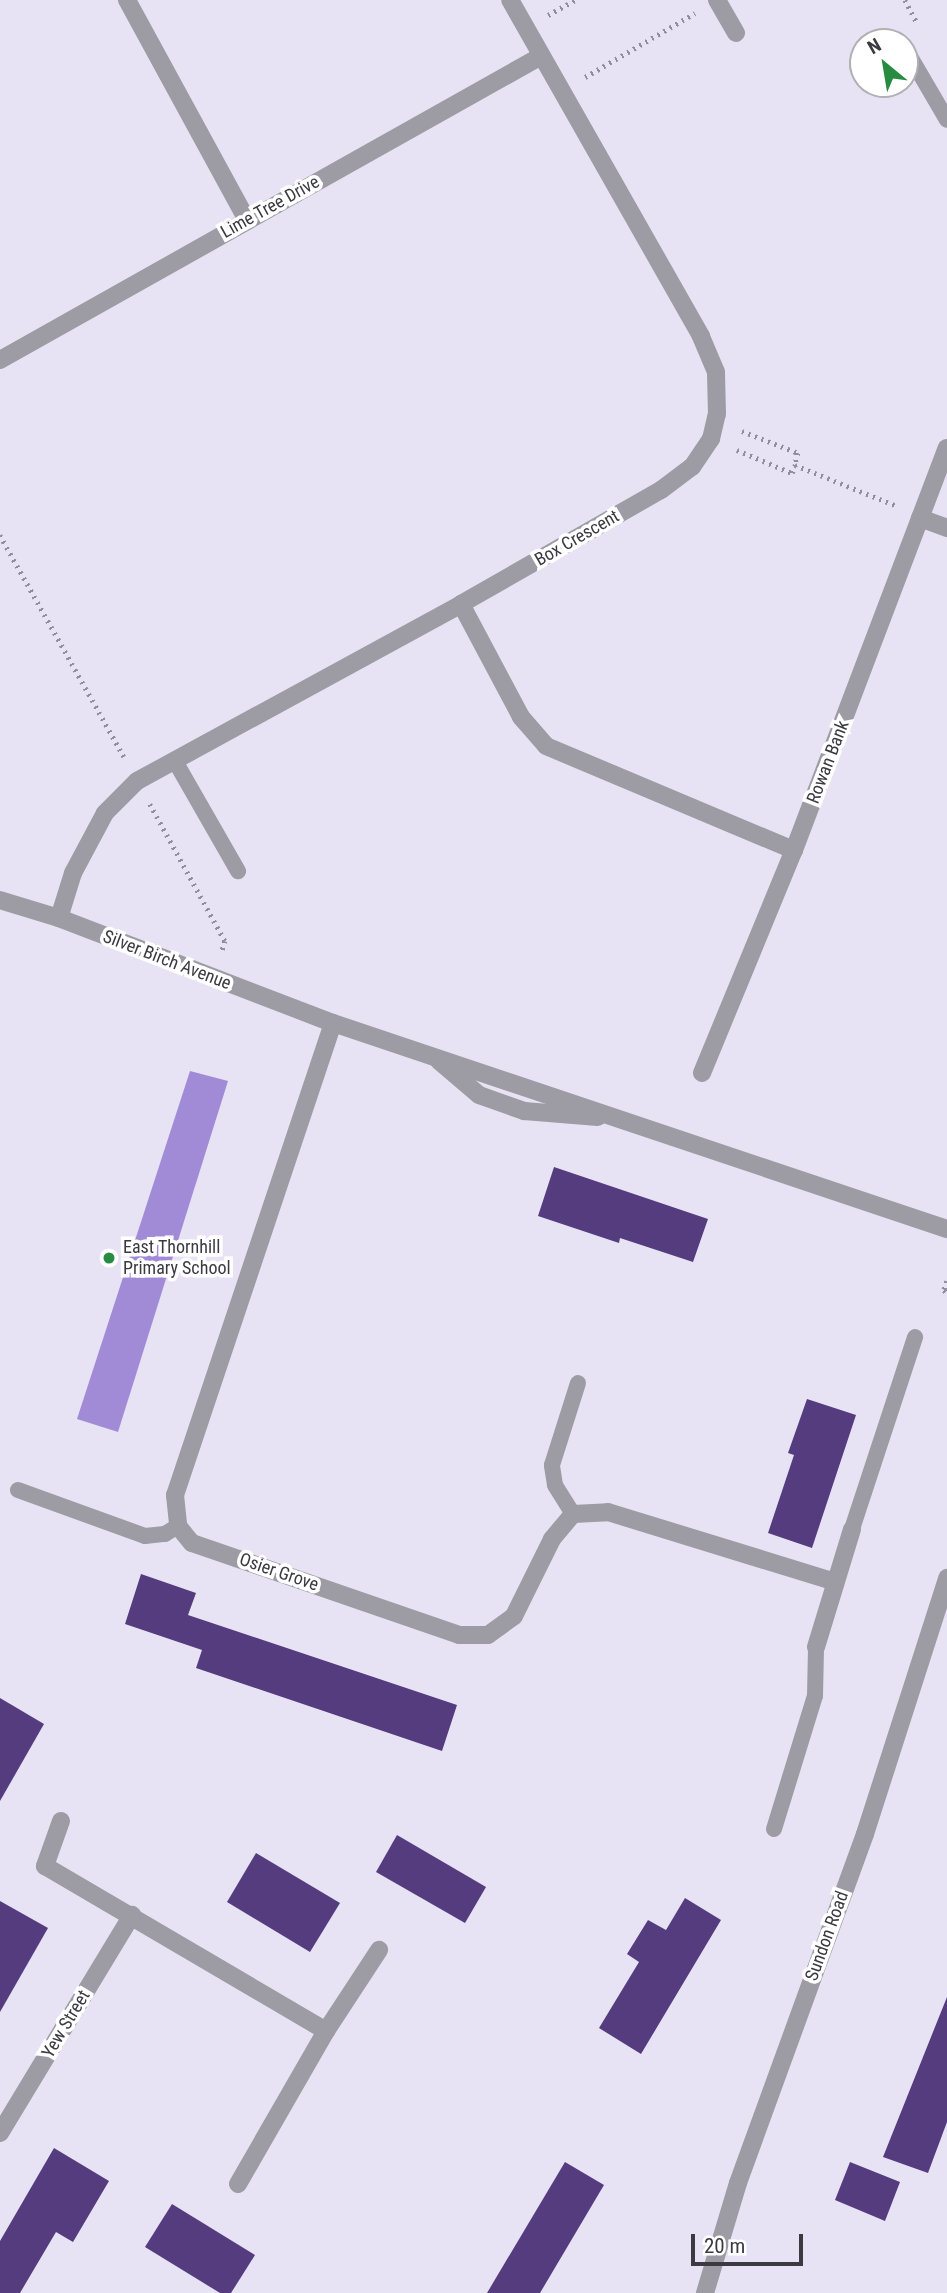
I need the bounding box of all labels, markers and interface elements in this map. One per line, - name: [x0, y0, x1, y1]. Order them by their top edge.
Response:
- north arrow: [849, 28, 919, 98]
- text: N: [863, 33, 885, 59]
- street label: Lime Tree Drive: [217, 171, 323, 243]
- street label: Box Crescent: [531, 505, 623, 571]
- street label: Rowan Bank: [802, 718, 854, 806]
- street label: Silver Birch Avenue: [100, 926, 234, 994]
- place label: East Thornhill Primary School: [123, 1237, 231, 1280]
- marker: East Thornhill Primary School: [101, 1250, 117, 1266]
- street label: Osier Grove: [237, 1548, 321, 1596]
- street label: Sundon Road: [801, 1888, 853, 1984]
- street label: Yew Street: [37, 1986, 95, 2062]
- scale bar: [695, 2220, 807, 2264]
- text: 20 m: [704, 2234, 745, 2258]

